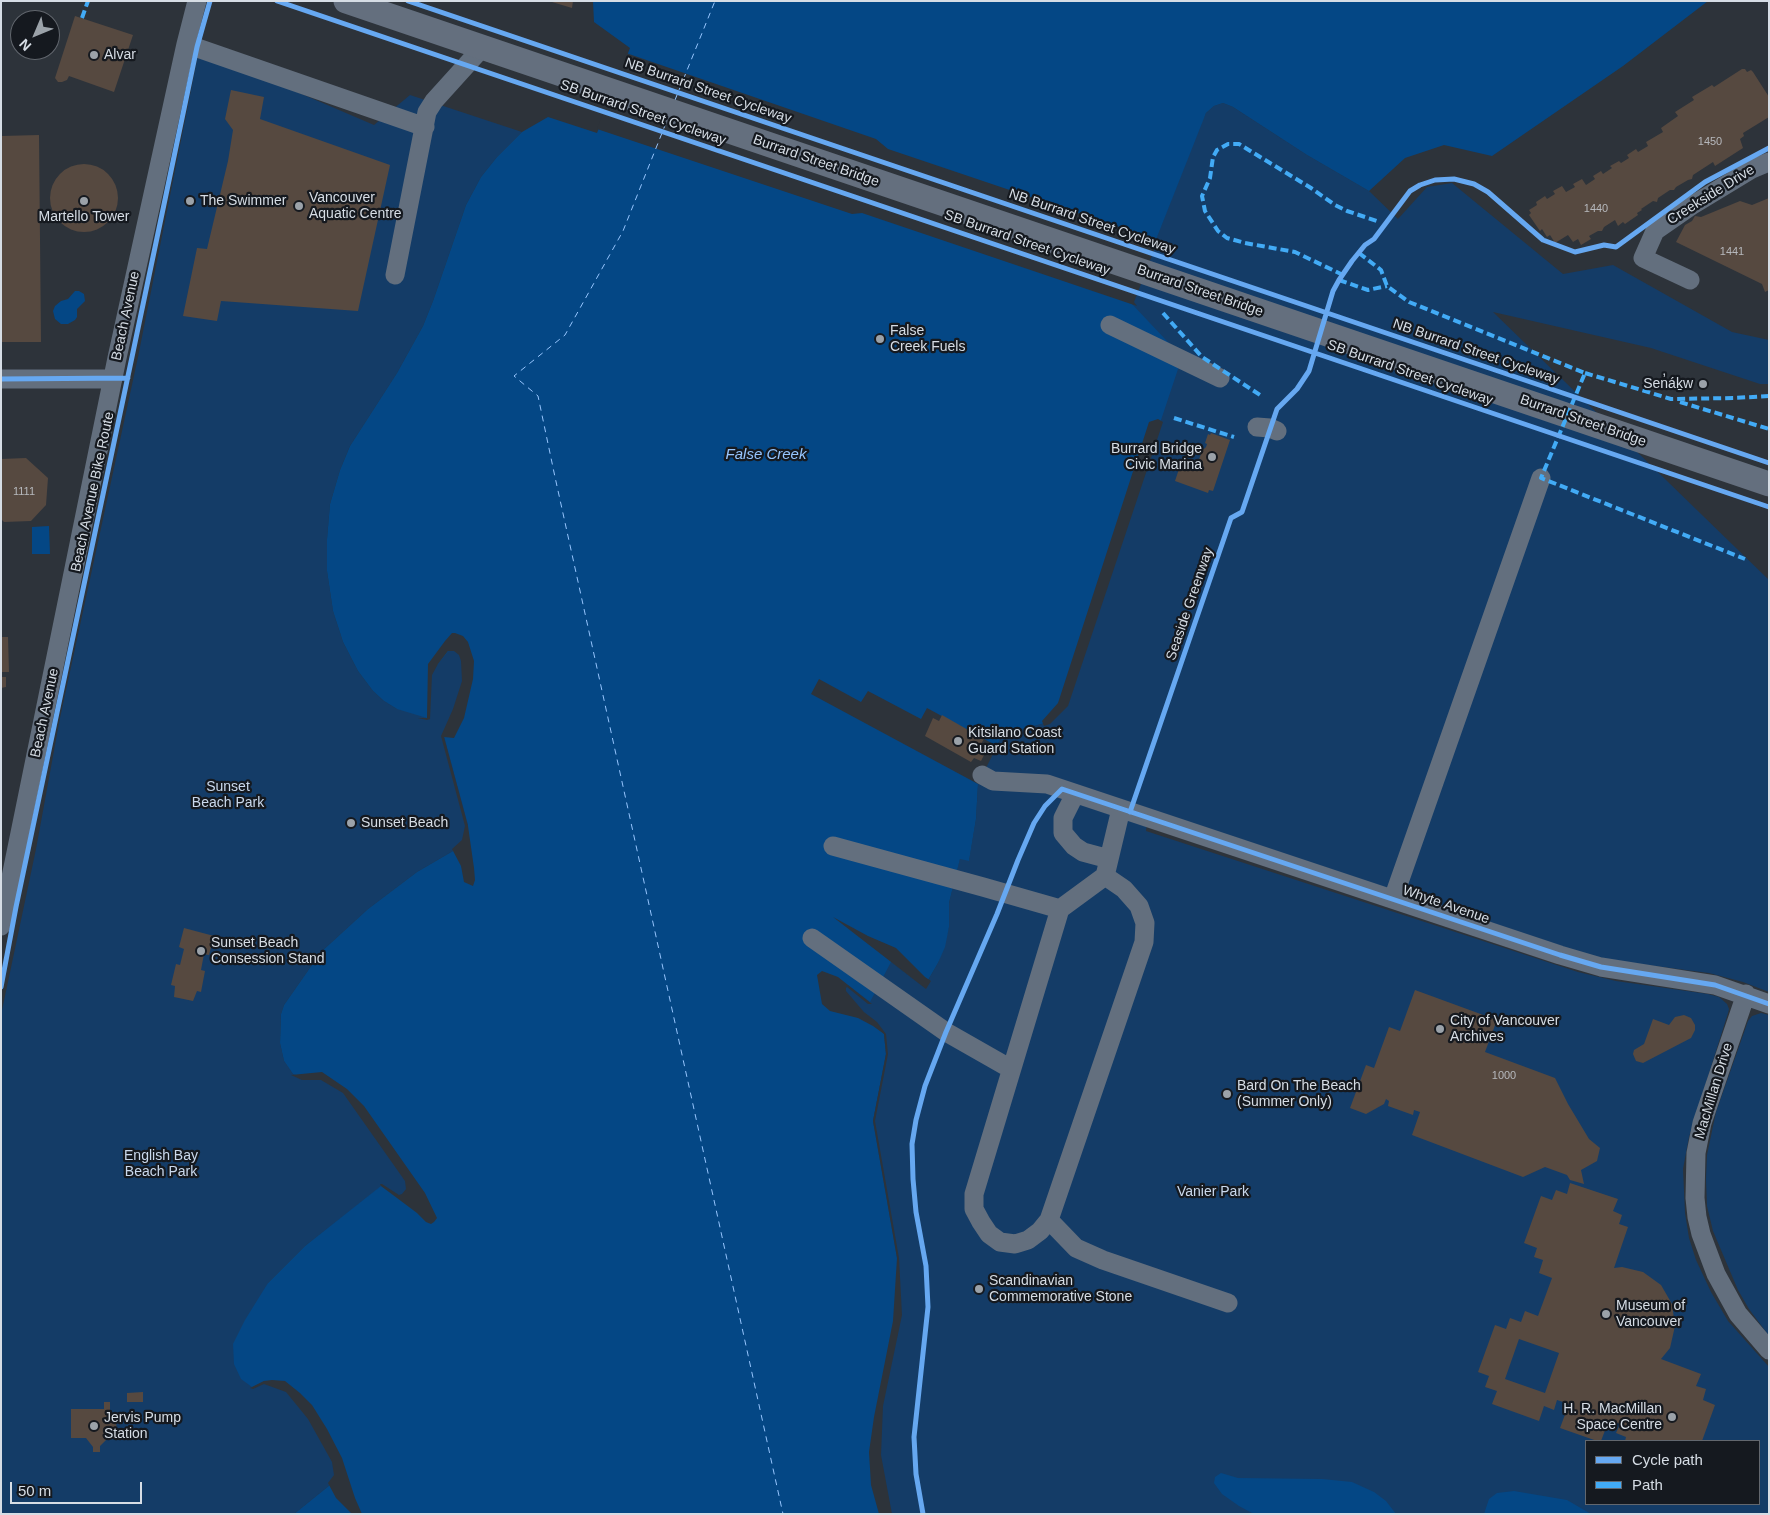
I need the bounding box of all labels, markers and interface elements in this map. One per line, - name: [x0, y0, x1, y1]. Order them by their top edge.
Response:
- north arrow: [10, 10, 60, 60]
- text: N: [16, 36, 34, 54]
- place label: Alvar: [104, 47, 136, 63]
- marker: Alvar: [88, 49, 100, 61]
- street label: NB Burrard Street Cycleway: [623, 55, 793, 127]
- street label: SB Burrard Street Cycleway: [558, 77, 728, 149]
- street label: Burrard Street Bridge: [751, 132, 881, 190]
- house number: 1450: [1698, 135, 1722, 149]
- street label: Creekside Drive: [1664, 161, 1758, 229]
- street label: NB Burrard Street Cycleway: [1007, 186, 1177, 258]
- place label: Vancouver Aquatic Centre: [309, 190, 402, 222]
- place label: The Swimmer: [200, 193, 286, 209]
- marker: Martello Tower: [78, 195, 90, 207]
- marker: The Swimmer: [184, 195, 196, 207]
- marker: Vancouver Aquatic Centre: [293, 200, 305, 212]
- house number: 1440: [1584, 202, 1608, 216]
- street label: SB Burrard Street Cycleway: [942, 207, 1112, 279]
- place label: Martello Tower: [38, 209, 130, 225]
- house number: 1441: [1720, 245, 1744, 259]
- street label: Burrard Street Bridge: [1135, 262, 1265, 320]
- street label: Beach Avenue: [108, 270, 144, 362]
- street label: NB Burrard Street Cycleway: [1391, 316, 1561, 388]
- place label: False Creek Fuels: [890, 323, 965, 356]
- marker: False Creek Fuels: [874, 333, 886, 345]
- street label: SB Burrard Street Cycleway: [1325, 337, 1495, 409]
- place label: Sen̓áḵw: [1643, 376, 1693, 392]
- marker: Sen̓áḵw: [1697, 378, 1709, 390]
- street label: Burrard Street Bridge: [1518, 392, 1648, 450]
- street label: Beach Avenue Bike Route: [68, 410, 118, 574]
- place label: Burrard Bridge Civic Marina: [1111, 441, 1202, 474]
- water label: False Creek: [726, 446, 806, 464]
- marker: Burrard Bridge Civic Marina: [1206, 451, 1218, 463]
- house number: 1111: [13, 485, 35, 499]
- street label: Seaside Greenway: [1163, 545, 1217, 663]
- street label: Beach Avenue: [27, 667, 63, 759]
- place label: Kitsilano Coast Guard Station: [968, 725, 1061, 758]
- marker: Kitsilano Coast Guard Station: [952, 735, 964, 747]
- park label: Sunset Beach Park: [192, 779, 264, 812]
- place label: Sunset Beach: [361, 815, 448, 831]
- marker: Sunset Beach: [345, 817, 357, 829]
- street label: Whyte Avenue: [1400, 882, 1492, 928]
- place label: Sunset Beach Consession Stand: [211, 935, 325, 968]
- marker: Sunset Beach Consession Stand: [195, 945, 207, 957]
- place label: City of Vancouver Archives: [1450, 1013, 1559, 1046]
- marker: City of Vancouver Archives: [1434, 1023, 1446, 1035]
- street label: MacMillan Drive: [1691, 1041, 1737, 1141]
- house number: 1000: [1492, 1069, 1516, 1083]
- place label: Bard On The Beach (Summer Only): [1237, 1078, 1361, 1110]
- marker: Bard On The Beach (Summer Only): [1221, 1088, 1233, 1100]
- park label: English Bay Beach Park: [124, 1148, 198, 1180]
- park label: Vanier Park: [1177, 1184, 1249, 1200]
- place label: Scandinavian Commemorative Stone: [989, 1273, 1132, 1305]
- marker: Scandinavian Commemorative Stone: [973, 1283, 985, 1295]
- place label: Museum of Vancouver: [1616, 1298, 1685, 1330]
- marker: Museum of Vancouver: [1600, 1308, 1612, 1320]
- place label: H. R. MacMillan Space Centre: [1563, 1401, 1662, 1434]
- place label: Jervis Pump Station: [104, 1410, 181, 1442]
- marker: H. R. MacMillan Space Centre: [1666, 1411, 1678, 1423]
- marker: Jervis Pump Station: [88, 1420, 100, 1432]
- legend: [1585, 1440, 1760, 1505]
- text: Cycle path: [1632, 1451, 1703, 1468]
- scale bar: [12, 1472, 145, 1504]
- text: Path: [1632, 1476, 1663, 1493]
- text: 50 m: [18, 1482, 51, 1499]

